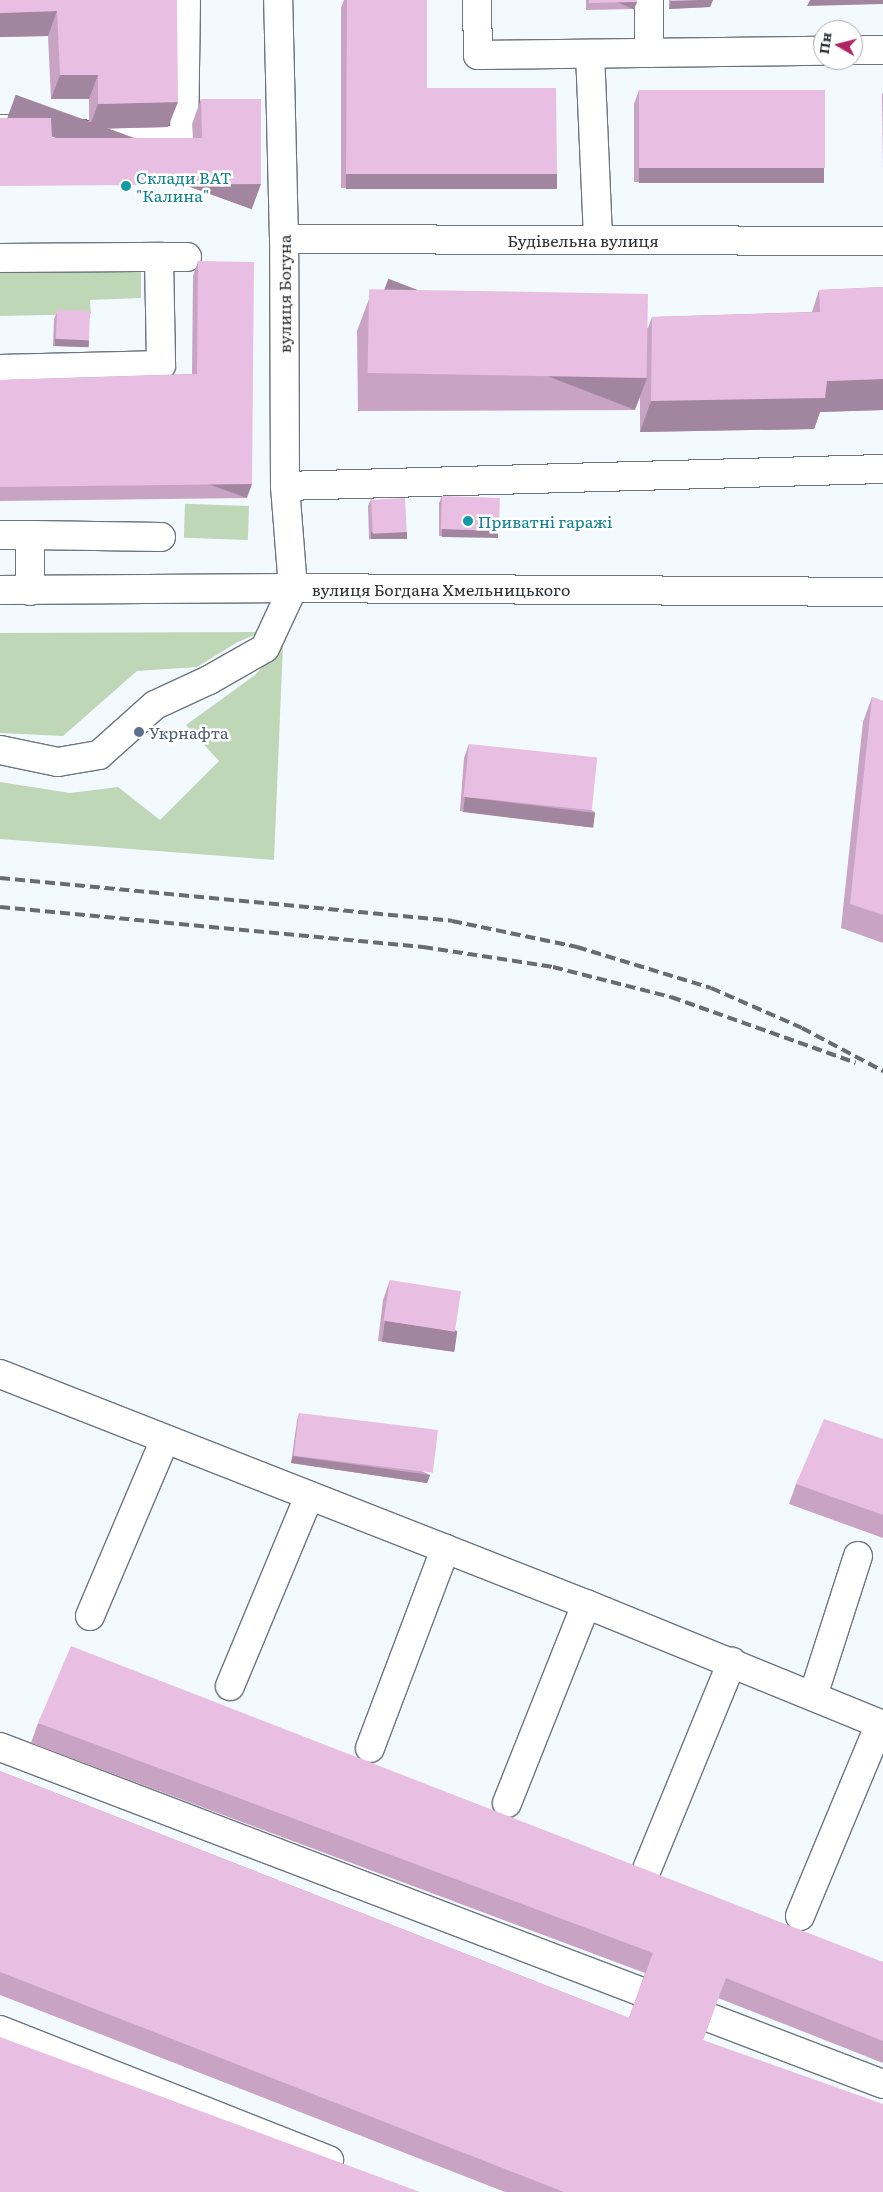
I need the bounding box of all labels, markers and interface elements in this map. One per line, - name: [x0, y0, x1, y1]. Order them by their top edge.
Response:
- north arrow: [813, 20, 863, 70]
- text: Пн: [813, 31, 836, 55]
- place label: Склади ВАТ "Калина": [136, 167, 232, 205]
- marker: Склади ВАТ "Калина": [120, 180, 132, 192]
- street label: Будівельна вулиця: [507, 230, 659, 250]
- street label: вулиця Богуна: [274, 235, 294, 353]
- place label: Приватні гаражі: [478, 511, 612, 531]
- marker: Приватні гаражі: [462, 515, 474, 527]
- street label: вулиця Богдана Хмельницького: [312, 579, 570, 599]
- place label: Укрнафта: [149, 722, 229, 742]
- marker: Укрнафта: [133, 726, 145, 738]

